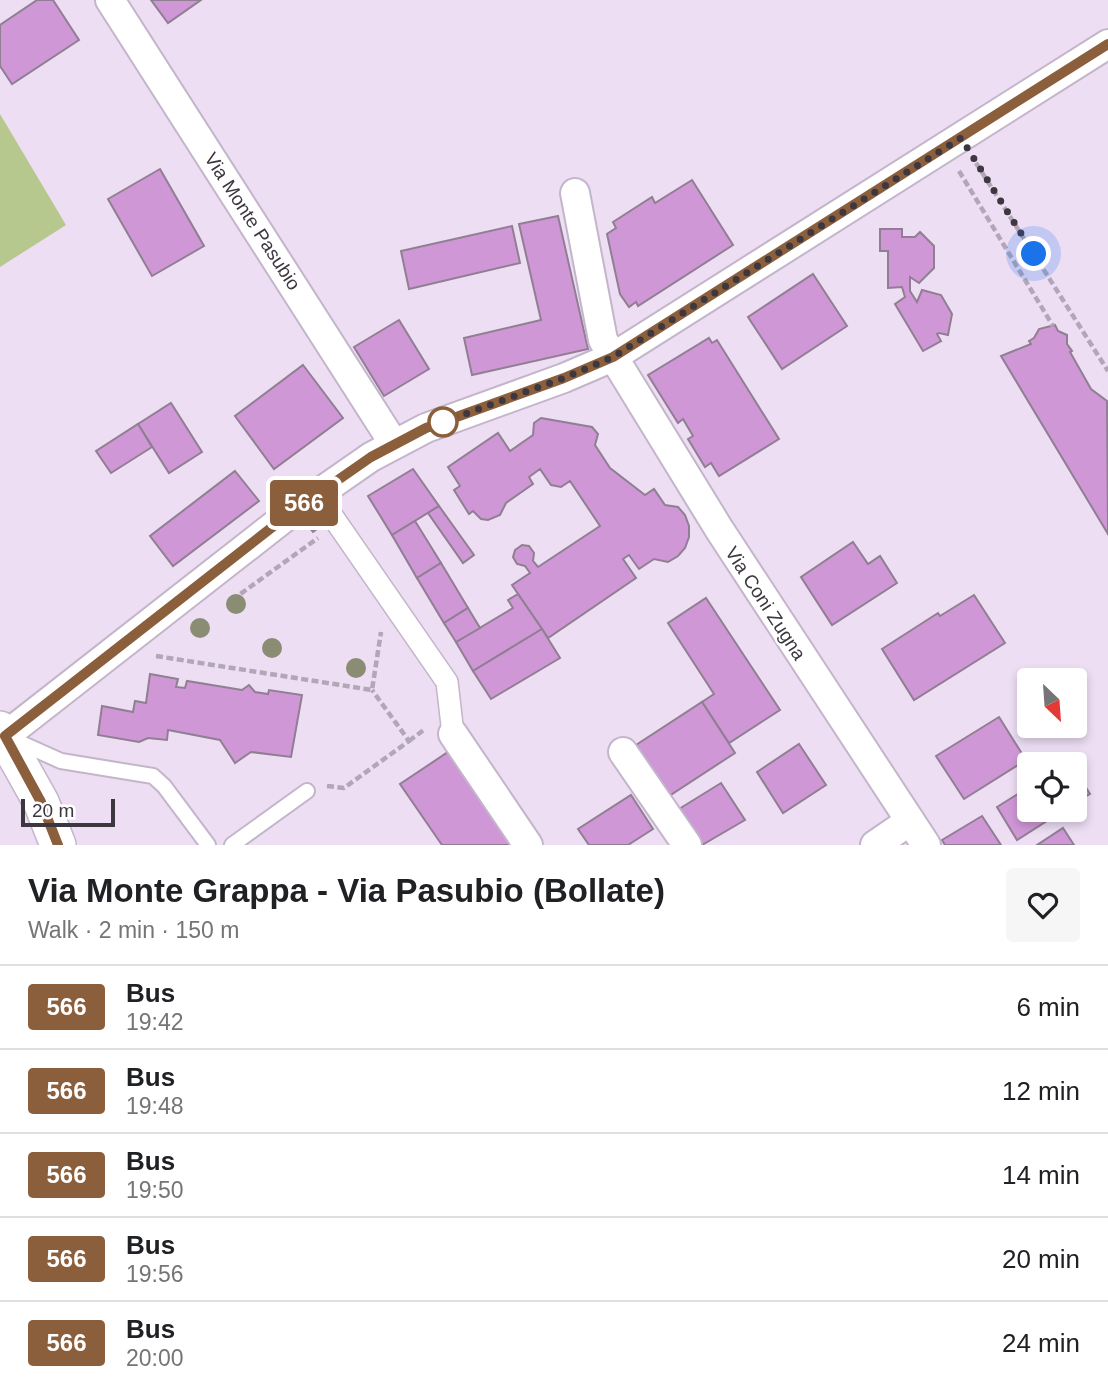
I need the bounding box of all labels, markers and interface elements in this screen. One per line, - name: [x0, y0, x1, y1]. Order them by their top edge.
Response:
- street label: Via Monte Pasubio: [200, 149, 305, 294]
- your location: [1016, 236, 1051, 271]
- unlabelled marker: [428, 407, 458, 437]
- line badge: 566: [264, 480, 344, 526]
- text: 566: [284, 489, 324, 516]
- street label: Via Coni Zugna: [721, 543, 810, 664]
- north arrow: [1017, 668, 1087, 738]
- map controls: [1017, 668, 1087, 822]
- button: locate: [1017, 752, 1087, 822]
- scale bar: [21, 796, 116, 828]
- text: 20 m: [32, 800, 74, 821]
- button: heart: [1006, 868, 1080, 942]
- text: Via Monte Grappa - Via Pasubio (Bollate): [28, 872, 665, 909]
- text: Walk · 2 min · 150 m: [28, 917, 239, 943]
- text: Bus: [126, 978, 175, 1008]
- text: 6 min: [1016, 992, 1080, 1022]
- text: 566: [46, 993, 87, 1020]
- text: 19:42: [126, 1009, 184, 1035]
- text: Bus: [126, 1062, 175, 1092]
- text: 12 min: [1002, 1076, 1080, 1106]
- text: 566: [46, 1077, 87, 1104]
- text: 19:48: [126, 1093, 184, 1119]
- text: Bus: [126, 1146, 175, 1176]
- text: 14 min: [1002, 1160, 1080, 1190]
- text: 566: [46, 1161, 87, 1188]
- text: 19:50: [126, 1177, 184, 1203]
- text: Bus: [126, 1230, 175, 1260]
- text: 20 min: [1002, 1244, 1080, 1274]
- text: 566: [46, 1245, 87, 1272]
- text: 19:56: [126, 1261, 184, 1287]
- text: Bus: [126, 1314, 175, 1344]
- text: 24 min: [1002, 1328, 1080, 1358]
- text: 566: [46, 1329, 87, 1356]
- text: 20:00: [126, 1345, 184, 1371]

